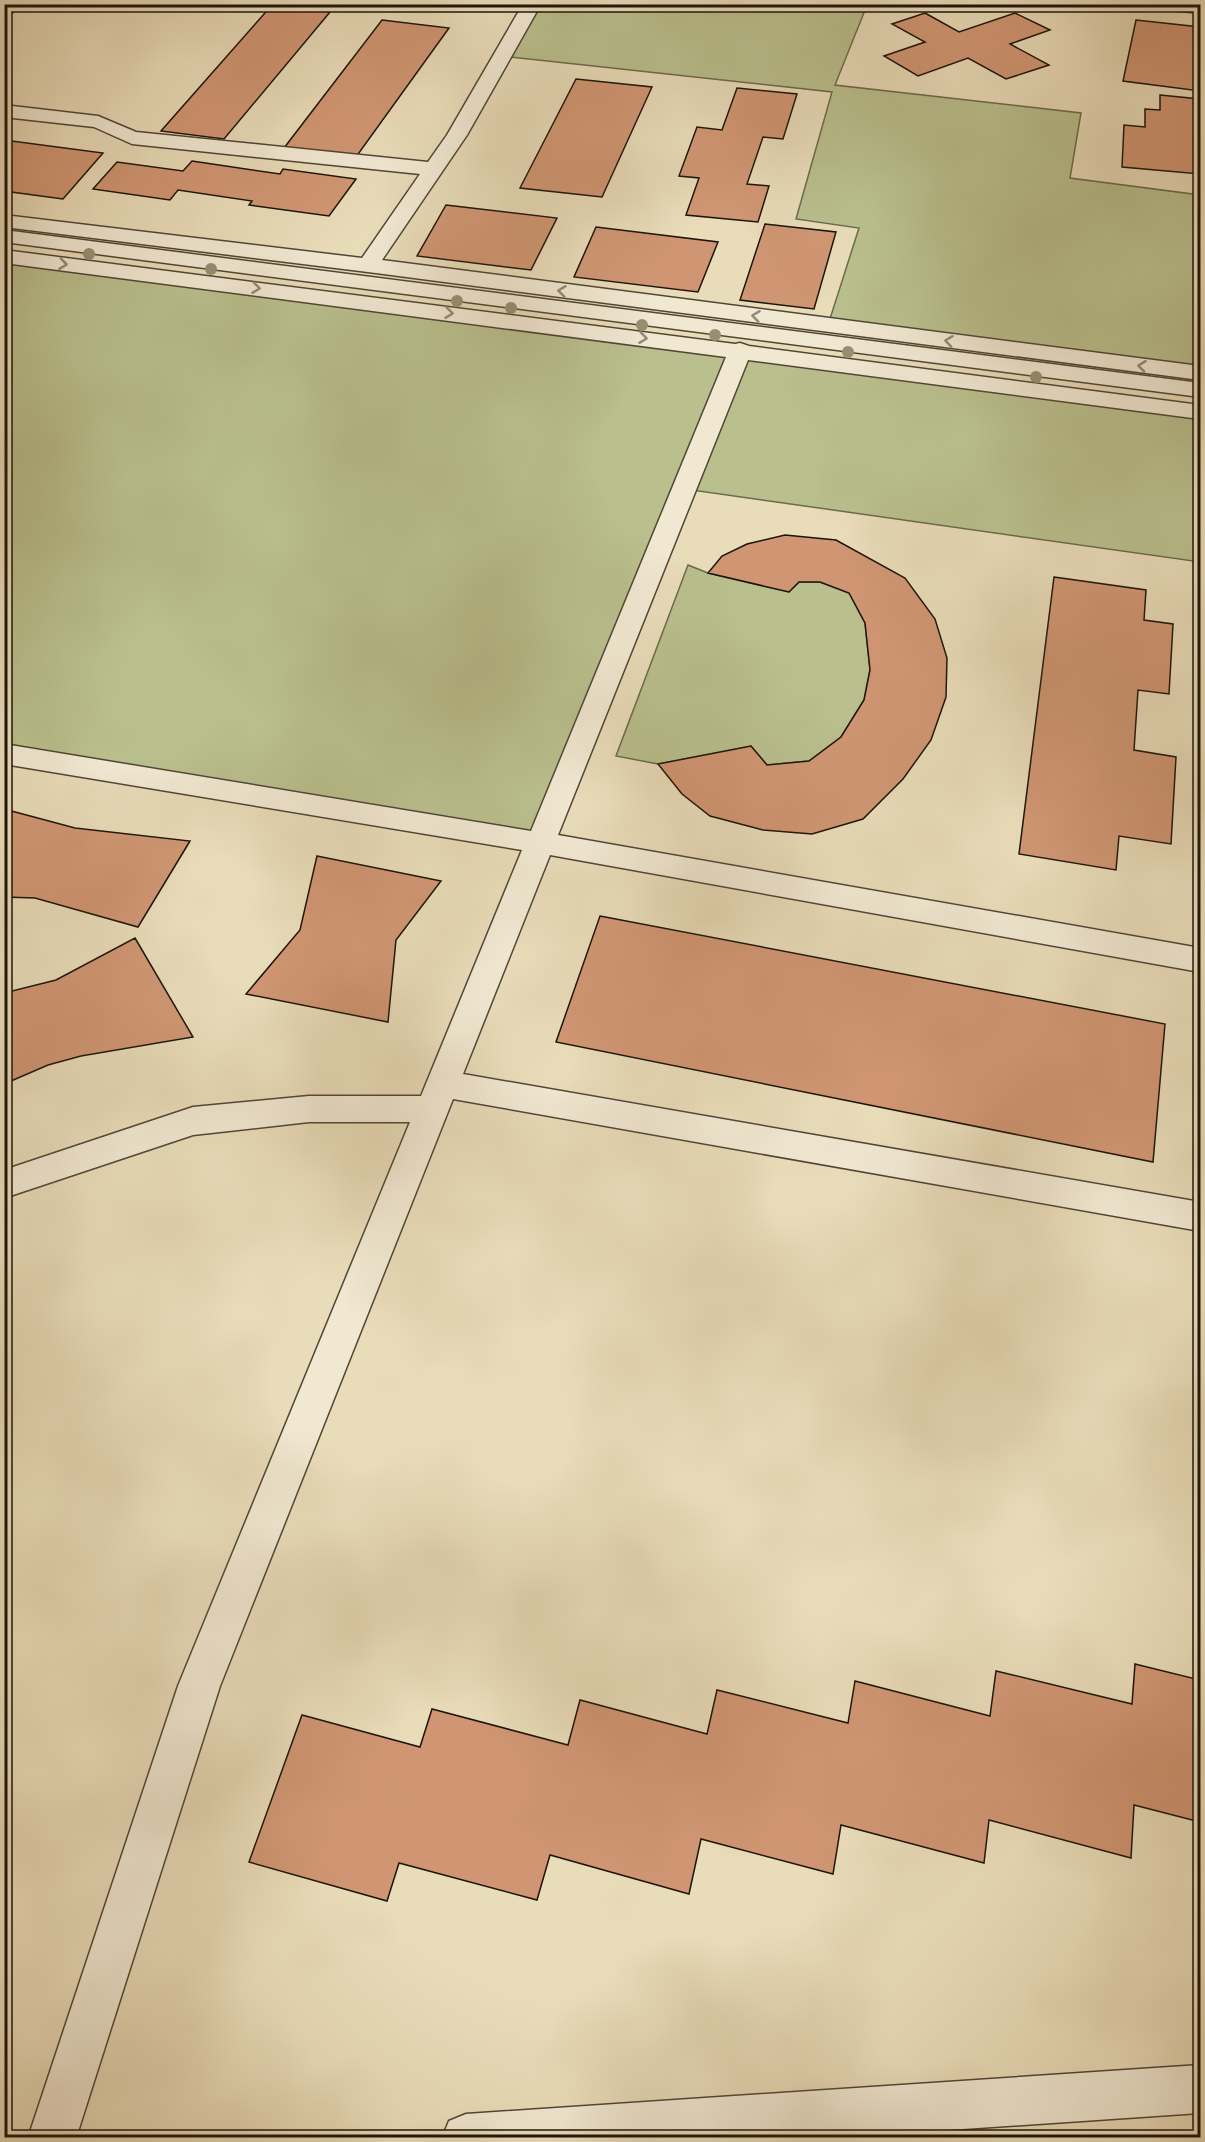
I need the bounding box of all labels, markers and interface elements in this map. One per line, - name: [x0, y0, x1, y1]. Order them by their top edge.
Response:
- one-way arrow: [58, 257, 67, 269]
- one-way arrow: [251, 282, 261, 294]
- one-way arrow: [558, 285, 567, 297]
- one-way arrow: [445, 307, 454, 319]
- one-way arrow: [751, 310, 760, 322]
- one-way arrow: [638, 331, 647, 344]
- one-way arrow: [945, 335, 954, 347]
- one-way arrow: [1138, 360, 1147, 372]

